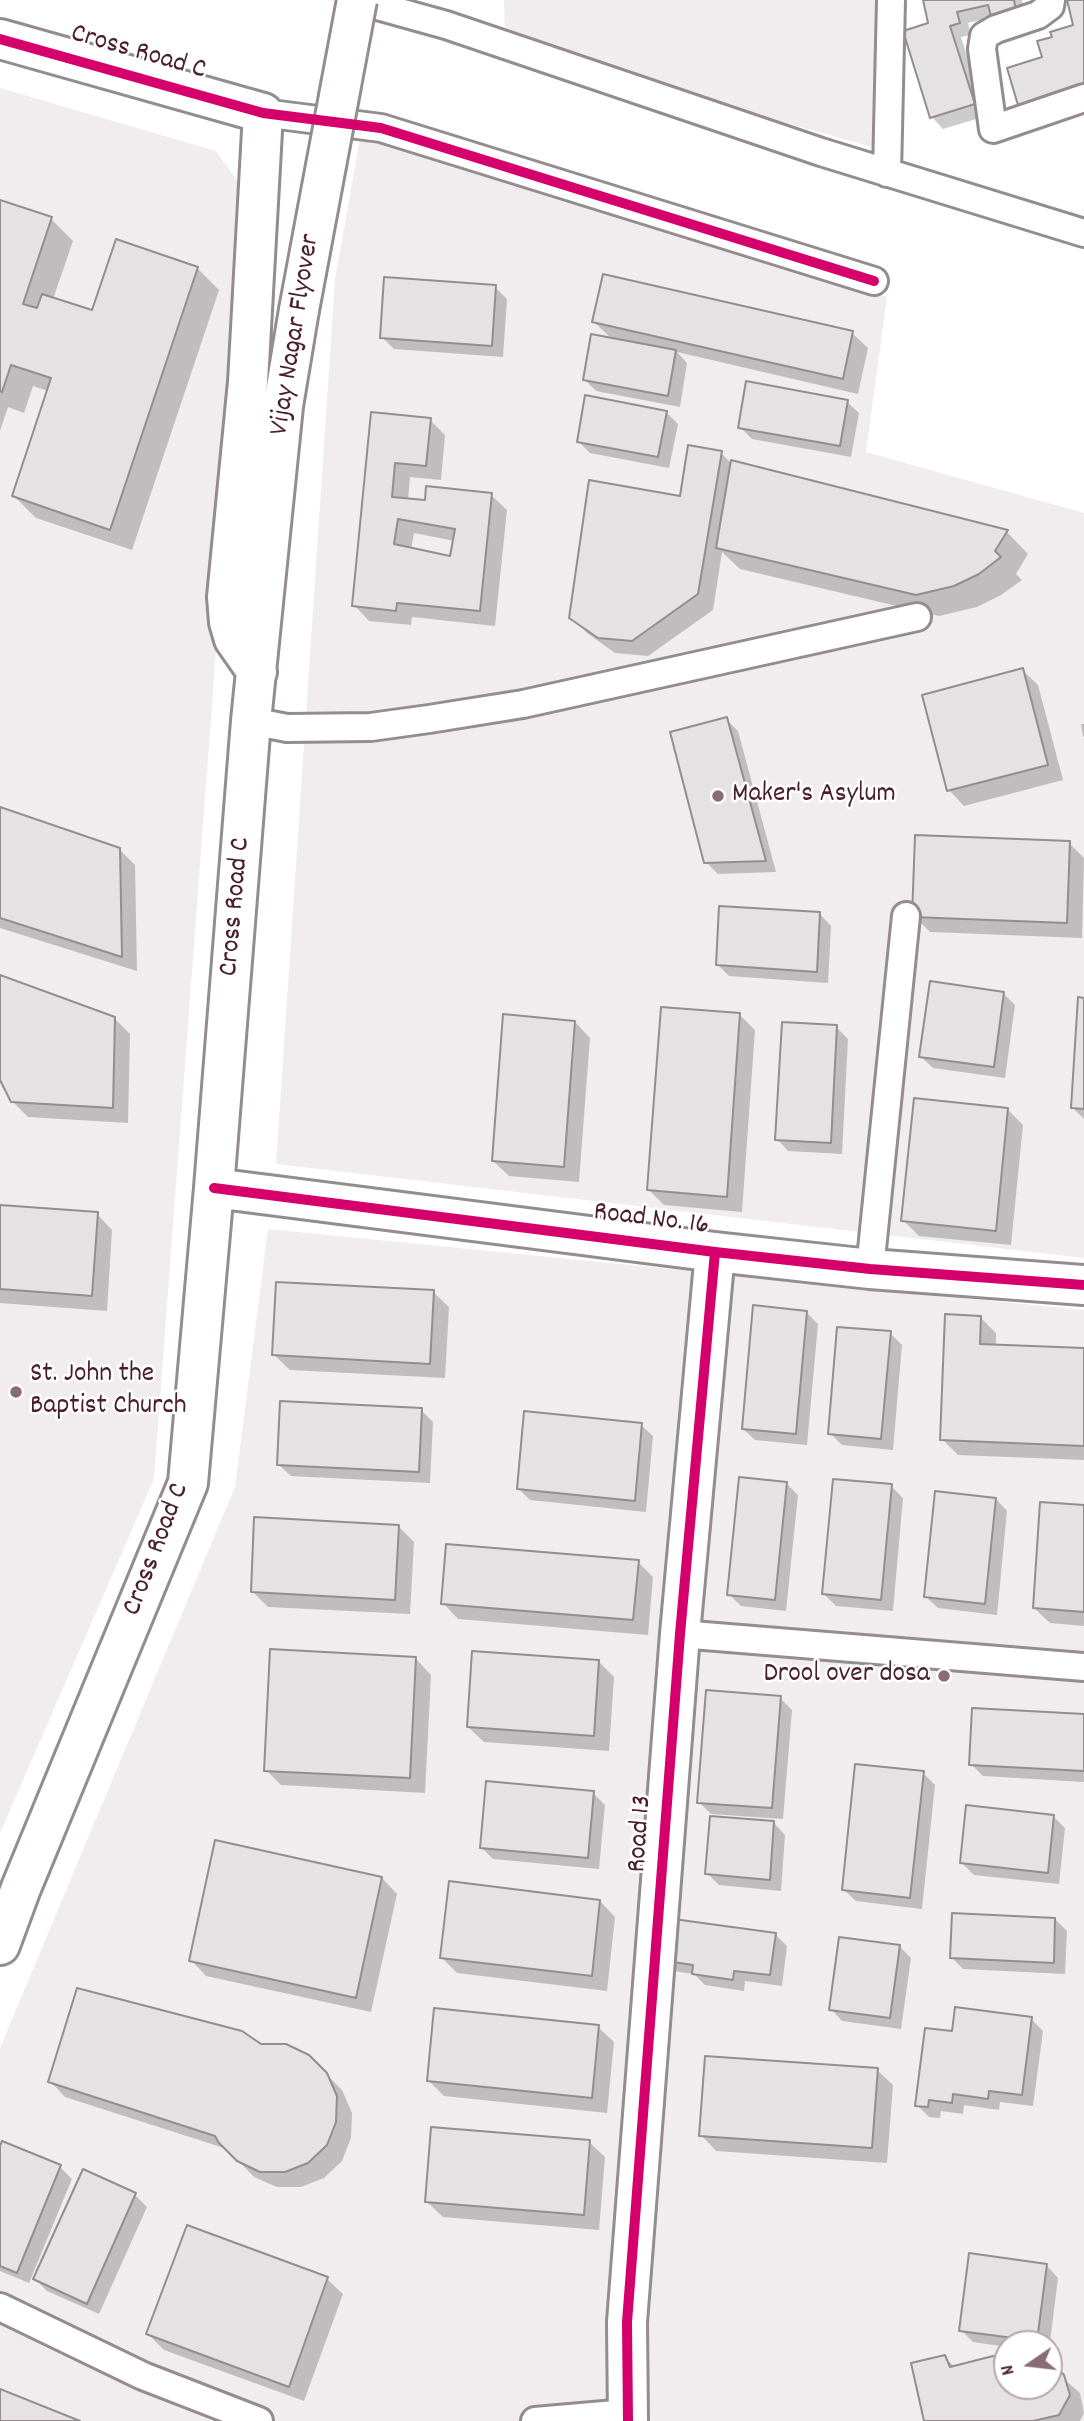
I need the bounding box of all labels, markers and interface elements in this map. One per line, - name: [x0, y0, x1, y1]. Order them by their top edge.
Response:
- street label: Cross Road C: [66, 19, 210, 89]
- street label: Vijay Nagar Flyover: [265, 232, 329, 438]
- place label: Maker's Asylum: [732, 779, 896, 813]
- marker: Maker's Asylum: [710, 788, 726, 804]
- street label: Cross Road C: [214, 836, 260, 978]
- street label: Road No. 16: [591, 1197, 711, 1245]
- place label: St. John the Baptist Church: [30, 1359, 186, 1425]
- marker: St. John the Baptist Church: [8, 1384, 24, 1400]
- street label: Cross Road C: [117, 1479, 199, 1621]
- place label: Drool over dosa: [763, 1659, 930, 1693]
- marker: Drool over dosa: [936, 1668, 952, 1684]
- street label: Road 13: [623, 1794, 661, 1874]
- north arrow: [993, 2330, 1063, 2400]
- text: N: [995, 2362, 1023, 2378]

